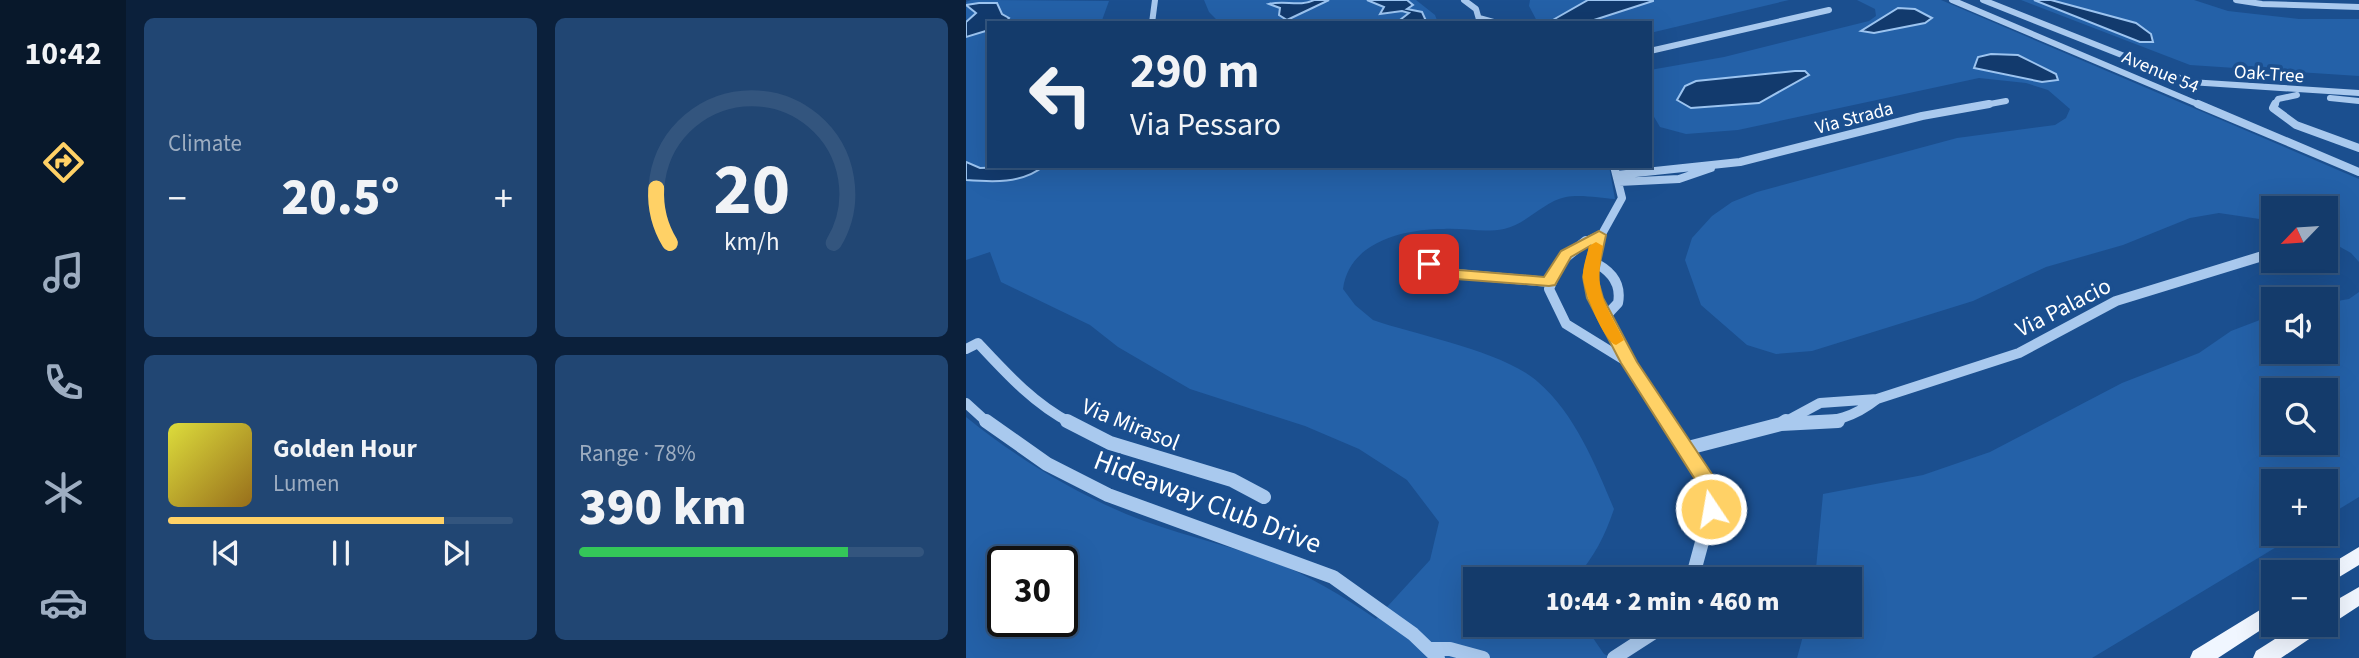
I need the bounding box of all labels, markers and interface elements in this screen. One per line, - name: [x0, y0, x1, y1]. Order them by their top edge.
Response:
- text: 10:42: [24, 31, 102, 77]
- text: 290 m: [1130, 37, 1259, 107]
- street label: Avenue 54: [2118, 44, 2203, 101]
- icon: left: [1015, 49, 1106, 140]
- street label: Oak-Tree: [2233, 59, 2305, 90]
- street label: Via Strada: [1812, 95, 1896, 142]
- text: Via Pessaro: [1130, 102, 1281, 148]
- text: Climate: [168, 127, 242, 160]
- icon: directions: [39, 138, 88, 187]
- text: 20: [713, 139, 790, 243]
- text: 20.5°: [281, 161, 400, 235]
- text: −: [168, 172, 187, 226]
- text: +: [494, 172, 513, 226]
- north arrow: [2261, 196, 2338, 273]
- map controls: [2261, 196, 2338, 637]
- text: km/h: [724, 224, 779, 260]
- pin: [1399, 234, 1459, 294]
- icon: arrive: [1410, 245, 1448, 283]
- icon: music: [39, 248, 88, 297]
- street label: Via Palacio: [2010, 269, 2117, 346]
- button: sound: [2261, 287, 2338, 364]
- icon: phone: [39, 358, 88, 407]
- button: search: [2261, 378, 2338, 455]
- street label: Via Mirasol: [1077, 390, 1185, 459]
- text: Golden Hour: [273, 430, 417, 467]
- text: Range · 78%: [579, 437, 696, 470]
- street label: Hideaway Club Drive: [1088, 440, 1327, 564]
- text: Lumen: [273, 467, 340, 500]
- icon: climate: [39, 468, 88, 517]
- button: +: [2261, 469, 2338, 546]
- text: 390 km: [579, 471, 747, 545]
- position arrow: [1674, 472, 1748, 546]
- icon: previous: [207, 534, 245, 572]
- icon: pause: [322, 534, 360, 572]
- icon: next: [437, 534, 475, 572]
- speed limit sign: 30: [987, 546, 1078, 637]
- button: −: [2261, 560, 2338, 637]
- icon: car: [39, 578, 88, 627]
- text: 10:44 · 2 min · 460 m: [1546, 583, 1779, 620]

